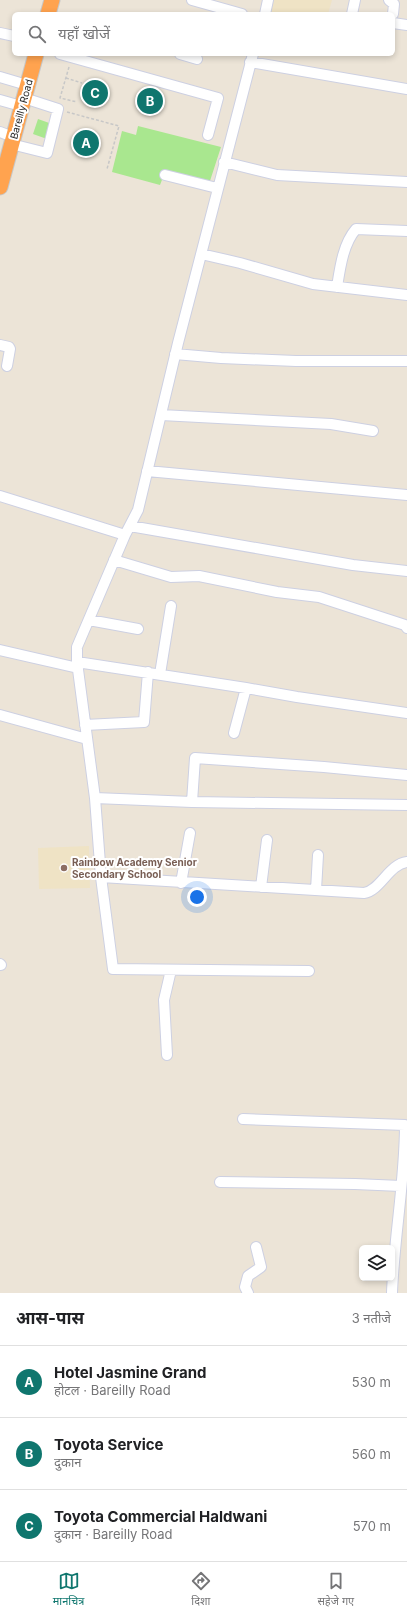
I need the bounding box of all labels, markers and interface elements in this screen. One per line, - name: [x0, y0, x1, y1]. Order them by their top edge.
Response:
- search box: [12, 12, 395, 56]
- icon: search: [26, 23, 48, 45]
- text: यहाँ खोजें: [58, 24, 110, 43]
- street label: Bareilly Road: [7, 78, 35, 140]
- pin: C: [82, 78, 108, 108]
- pin: B: [137, 86, 163, 116]
- pin: A: [73, 128, 99, 158]
- place label: Rainbow Academy Senior Secondary School: [72, 856, 197, 881]
- marker: Rainbow Academy Senior Secondary School: [59, 863, 69, 873]
- your location: [187, 887, 207, 907]
- map controls: [359, 1245, 395, 1281]
- button: layers: [359, 1245, 395, 1281]
- text: आस-पास: [16, 1308, 84, 1328]
- text: 3 नतीजे: [352, 1310, 391, 1326]
- text: Hotel Jasmine Grand: [54, 1363, 206, 1382]
- text: A: [24, 1374, 34, 1390]
- text: 530 m: [352, 1374, 391, 1390]
- text: होटल · Bareilly Road: [54, 1382, 171, 1398]
- text: Toyota Service: [54, 1435, 163, 1454]
- text: B: [25, 1446, 33, 1462]
- text: 560 m: [352, 1446, 391, 1462]
- text: दुकान: [54, 1454, 81, 1470]
- text: Toyota Commercial Haldwani: [54, 1507, 267, 1526]
- text: C: [24, 1518, 34, 1534]
- text: 570 m: [353, 1518, 391, 1534]
- text: दुकान · Bareilly Road: [54, 1526, 172, 1542]
- tab: मानचित्र: [53, 1570, 84, 1609]
- tab: दिशा: [190, 1570, 212, 1609]
- tab: सहेजे गए: [317, 1570, 354, 1609]

